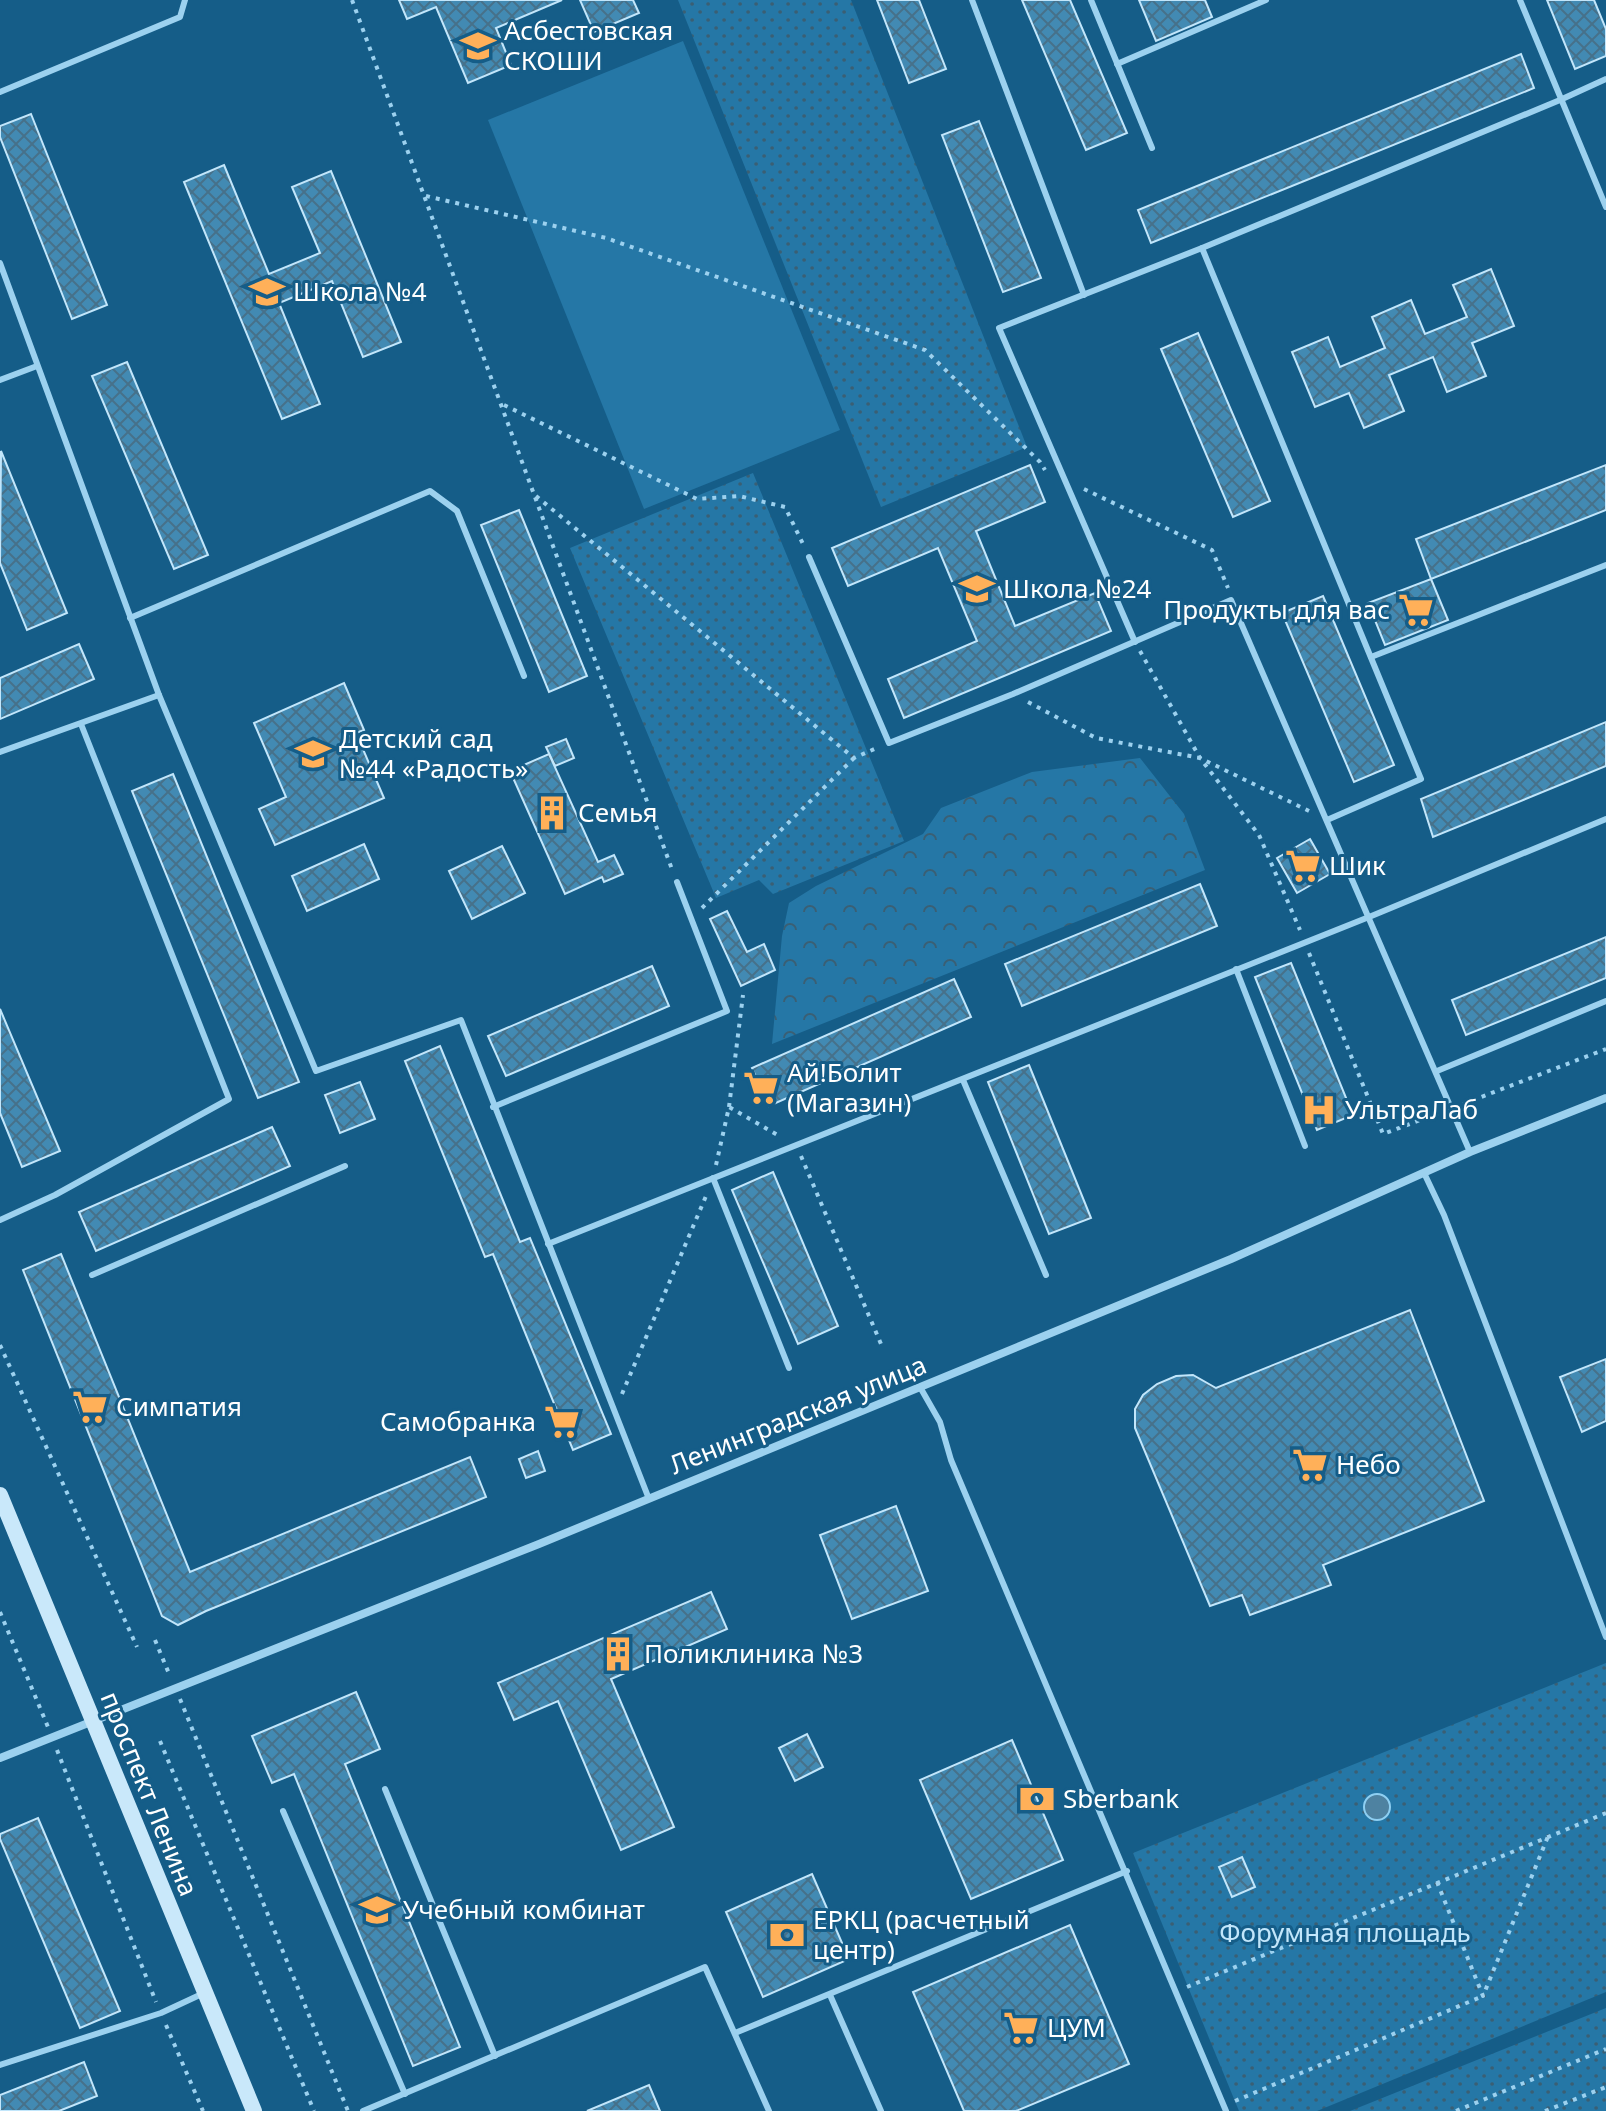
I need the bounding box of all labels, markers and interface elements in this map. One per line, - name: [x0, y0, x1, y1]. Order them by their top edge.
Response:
- place label: Асбестовская СКОШИ: [504, 12, 673, 78]
- school or university icon: Асбестовская СКОШИ: [459, 27, 497, 65]
- school or university icon: Школа №4: [248, 273, 286, 311]
- place label: Школа №4: [293, 273, 427, 309]
- school or university icon: Школа №24: [958, 570, 996, 608]
- place label: Школа №24: [1003, 570, 1152, 606]
- place label: Продукты для вас: [1163, 591, 1390, 627]
- supermarket icon: Продукты для вас: [1397, 591, 1435, 629]
- place label: Детский сад №44 «Радость»: [339, 720, 528, 786]
- school or university icon: Детский сад №44 «Радость»: [294, 735, 332, 773]
- building icon: Семья: [533, 794, 571, 832]
- place label: Семья: [578, 794, 658, 830]
- supermarket icon: Шик: [1284, 847, 1322, 885]
- place label: Шик: [1329, 847, 1386, 883]
- place label: Ай!Болит (Магазин): [787, 1054, 911, 1120]
- supermarket icon: Ай!Болит (Магазин): [742, 1069, 780, 1107]
- hospital icon: УльтраЛаб: [1300, 1091, 1338, 1129]
- place label: УльтраЛаб: [1345, 1091, 1478, 1127]
- street label: Ленинградская улица: [664, 1346, 931, 1482]
- supermarket icon: Симпатия: [71, 1388, 109, 1426]
- place label: Симпатия: [116, 1388, 242, 1424]
- place label: Самобранка: [380, 1403, 536, 1439]
- supermarket icon: Самобранка: [543, 1403, 581, 1441]
- supermarket icon: Небо: [1291, 1446, 1329, 1484]
- place label: Небо: [1336, 1446, 1401, 1482]
- building icon: Поликлиника №3: [599, 1635, 637, 1673]
- place label: Поликлиника №3: [644, 1635, 863, 1671]
- street label: проспект Ленина: [92, 1686, 207, 1901]
- bank icon: Sberbank: [1018, 1780, 1056, 1818]
- place label: Sberbank: [1063, 1780, 1179, 1816]
- school or university icon: Учебный комбинат: [358, 1891, 396, 1929]
- place label: Учебный комбинат: [403, 1891, 645, 1927]
- place label: ЕРКЦ (расчетный центр): [813, 1901, 1030, 1967]
- park label: Форумная площадь: [1219, 1914, 1471, 1950]
- bank icon: ЕРКЦ (расчетный центр): [768, 1916, 806, 1954]
- supermarket icon: ЦУМ: [1002, 2009, 1040, 2047]
- place label: ЦУМ: [1047, 2009, 1106, 2045]

